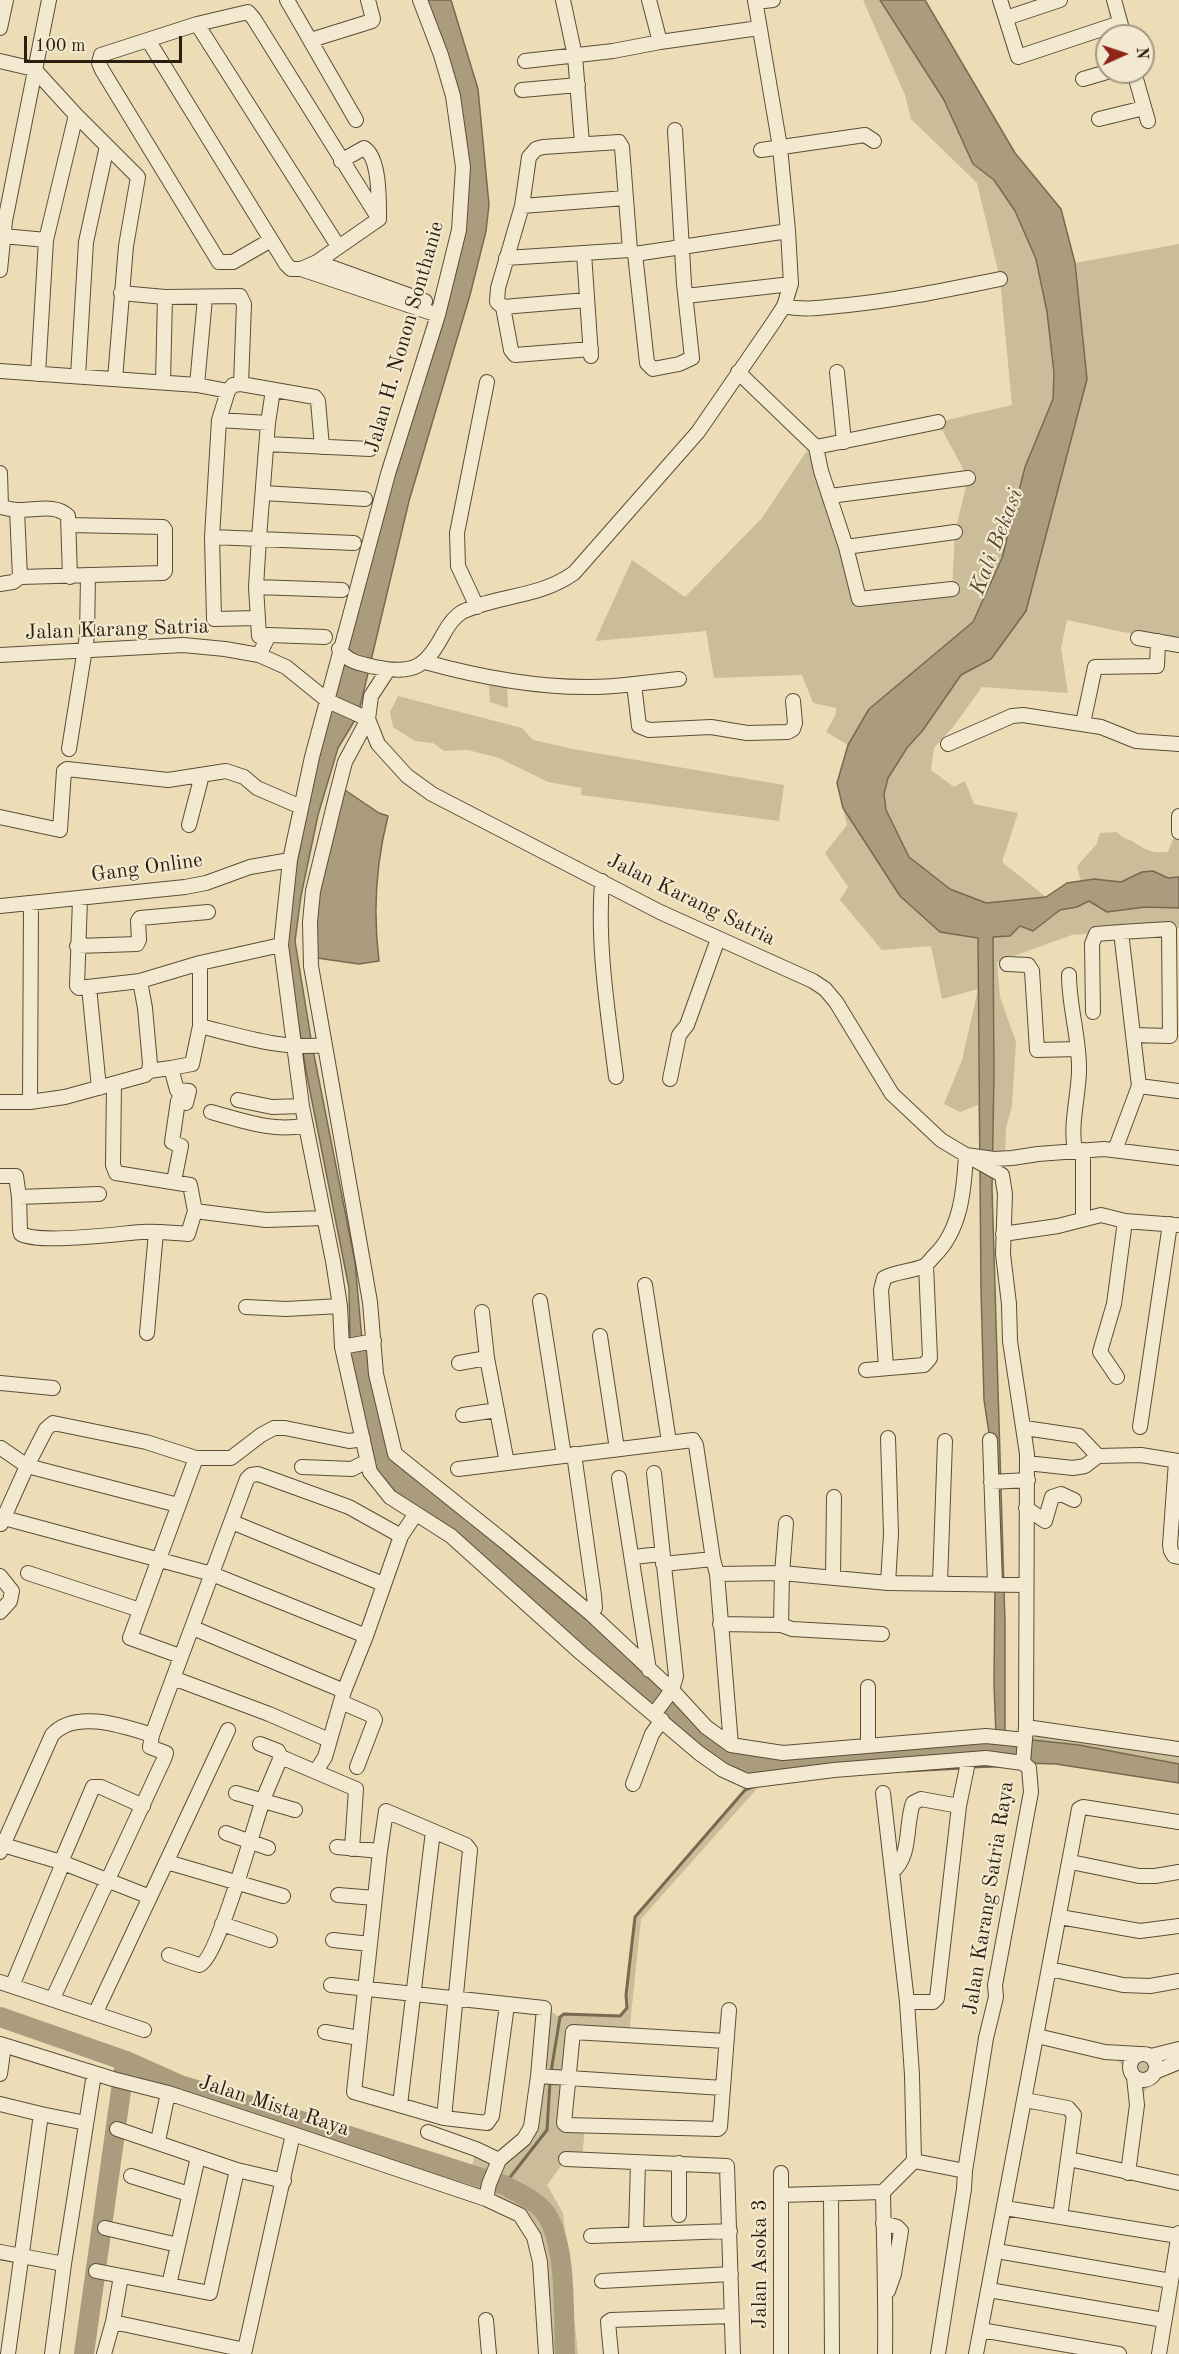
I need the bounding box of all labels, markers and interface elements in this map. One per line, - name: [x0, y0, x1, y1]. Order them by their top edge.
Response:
- scale bar: [27, 24, 184, 62]
- north arrow: [1095, 24, 1155, 84]
- text: 100 m: [35, 37, 86, 55]
- text: N: [1133, 47, 1149, 60]
- street label: Jalan H. Nonon Sonthanie: [360, 218, 450, 456]
- water label: Kali Bekasi: [965, 485, 1029, 599]
- street label: Jalan Karang Satria: [25, 614, 209, 646]
- street label: Gang Online: [90, 848, 204, 888]
- street label: Jalan Karang Satria: [603, 848, 779, 952]
- street label: Jalan Karang Satria Raya: [958, 1780, 1020, 2016]
- street label: Jalan Mista Raya: [196, 2070, 352, 2142]
- street label: Jalan Asoka 3: [747, 2199, 773, 2329]

